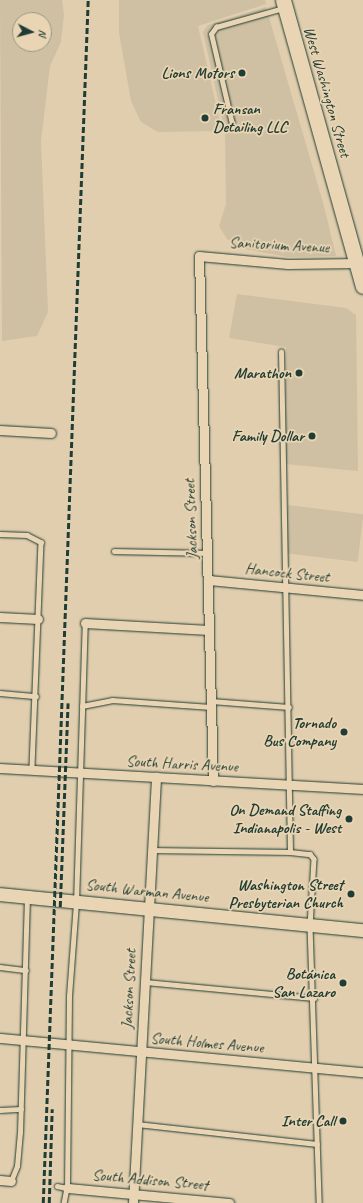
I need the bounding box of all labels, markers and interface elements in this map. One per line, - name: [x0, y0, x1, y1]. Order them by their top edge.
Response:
- north arrow: [12, 12, 52, 52]
- street label: West Washington Street: [299, 24, 355, 160]
- text: N: [36, 29, 50, 37]
- place label: Lions Motors: [161, 63, 234, 83]
- marker: Lions Motors: [237, 68, 247, 78]
- place label: Fransan Detailing LLC: [213, 99, 287, 137]
- marker: Fransan Detailing LLC: [200, 113, 210, 123]
- street label: Sanitorium Avenue: [229, 233, 329, 257]
- place label: Marathon: [234, 363, 291, 383]
- marker: Marathon: [294, 368, 304, 378]
- place label: Family Dollar: [232, 426, 304, 446]
- marker: Family Dollar: [307, 431, 317, 441]
- street label: Jackson Street: [180, 479, 202, 559]
- street label: Hancock Street: [244, 559, 330, 587]
- place label: Tornado Bus Company: [264, 713, 336, 751]
- marker: Tornado Bus Company: [339, 727, 349, 737]
- street label: South Harris Avenue: [125, 751, 239, 777]
- place label: On Demand Staffing Indianapolis - West: [229, 800, 341, 838]
- marker: On Demand Staffing Indianapolis - West: [344, 814, 354, 824]
- street label: South Warman Avenue: [84, 875, 210, 907]
- place label: Washington Street Presbyterian Church: [228, 875, 343, 913]
- marker: Washington Street Presbyterian Church: [346, 889, 356, 899]
- street label: Jackson Street: [117, 948, 141, 1030]
- place label: Botánica San Lazaro: [272, 964, 335, 1002]
- marker: Botánica San Lazaro: [338, 978, 348, 988]
- street label: South Holmes Avenue: [149, 1028, 265, 1058]
- place label: Inter Call: [281, 1111, 335, 1131]
- marker: Inter Call: [338, 1116, 348, 1126]
- street label: South Addison Street: [91, 1165, 209, 1195]

